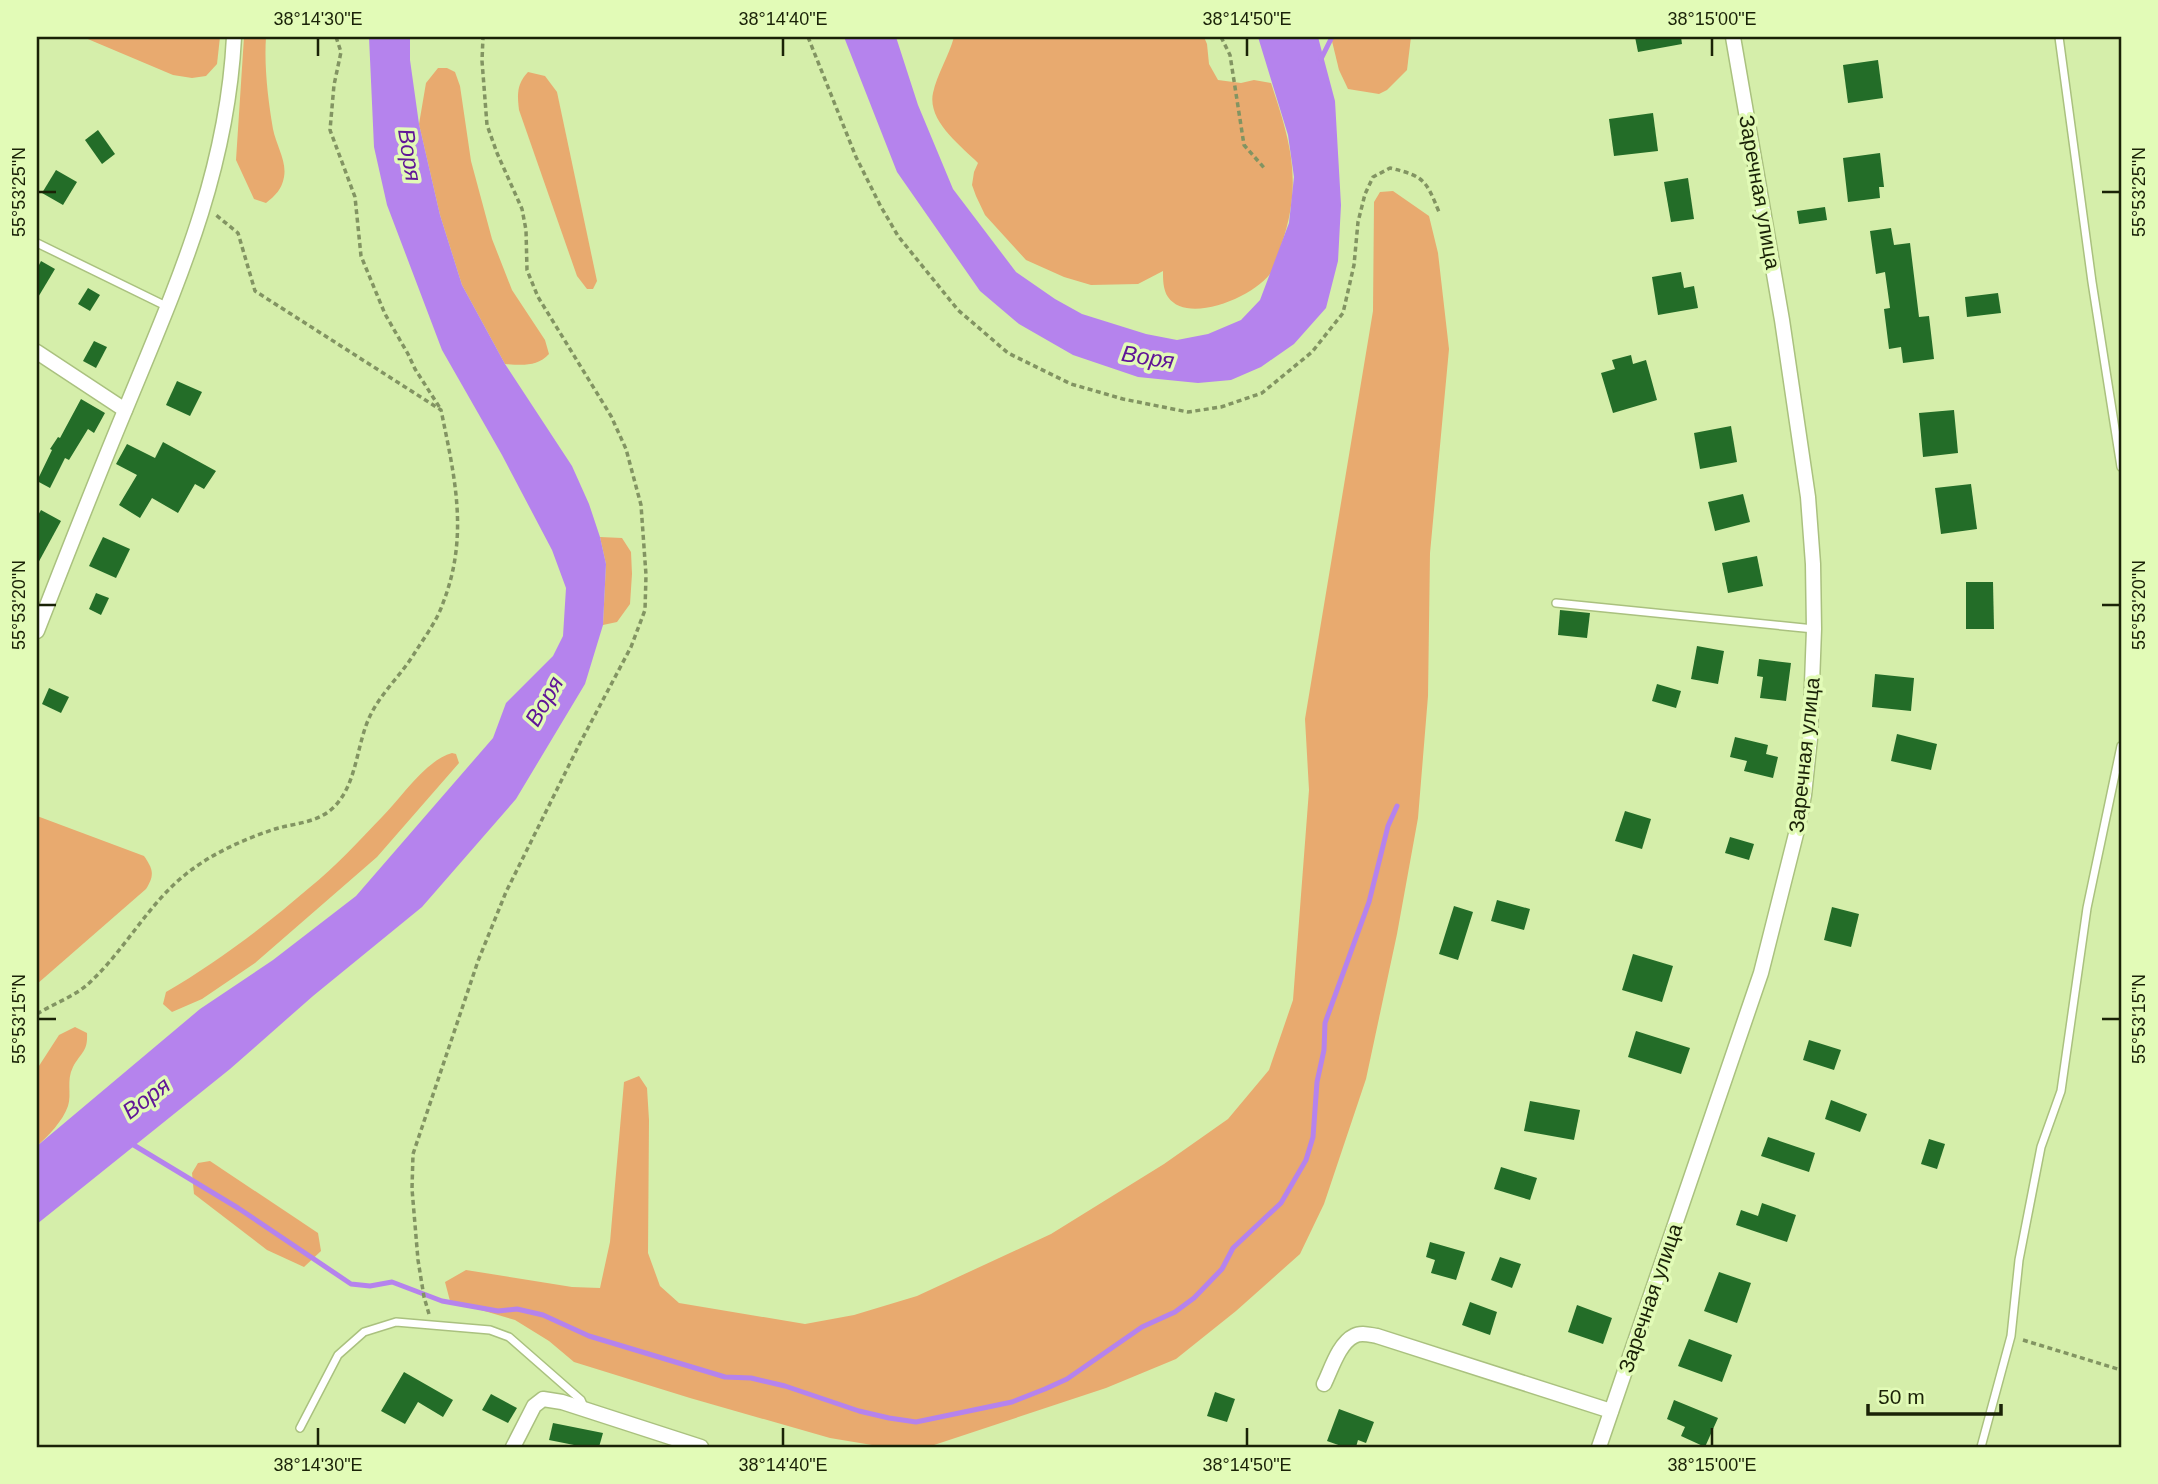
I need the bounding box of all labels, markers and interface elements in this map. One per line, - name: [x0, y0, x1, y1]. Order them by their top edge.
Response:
- text: 38°14'30"E: [273, 9, 363, 29]
- text: 38°14'40"E: [738, 9, 828, 29]
- text: 38°14'50"E: [1202, 9, 1292, 29]
- text: 38°15'00"E: [1667, 9, 1757, 29]
- street label: Заречная улица: [1735, 113, 1785, 271]
- water label: Воря: [393, 127, 427, 183]
- text: 55°53'25"N: [9, 147, 29, 237]
- text: 55°53'25"N: [2129, 147, 2149, 237]
- water label: Воря: [1120, 340, 1176, 374]
- text: 55°53'20"N: [9, 560, 29, 650]
- text: 55°53'20"N: [2129, 560, 2149, 650]
- water label: Воря: [520, 672, 568, 730]
- street label: Заречная улица: [1784, 676, 1824, 834]
- text: 55°53'15"N: [9, 974, 29, 1064]
- text: 55°53'15"N: [2129, 974, 2149, 1064]
- water label: Воря: [117, 1072, 175, 1124]
- street label: Заречная улица: [1614, 1220, 1686, 1376]
- scale bar: [1868, 1372, 2000, 1416]
- text: 50 m: [1878, 1385, 1925, 1408]
- text: 38°14'30"E: [273, 1455, 363, 1475]
- text: 38°14'40"E: [738, 1455, 828, 1475]
- text: 38°14'50"E: [1202, 1455, 1292, 1475]
- text: 38°15'00"E: [1667, 1455, 1757, 1475]

